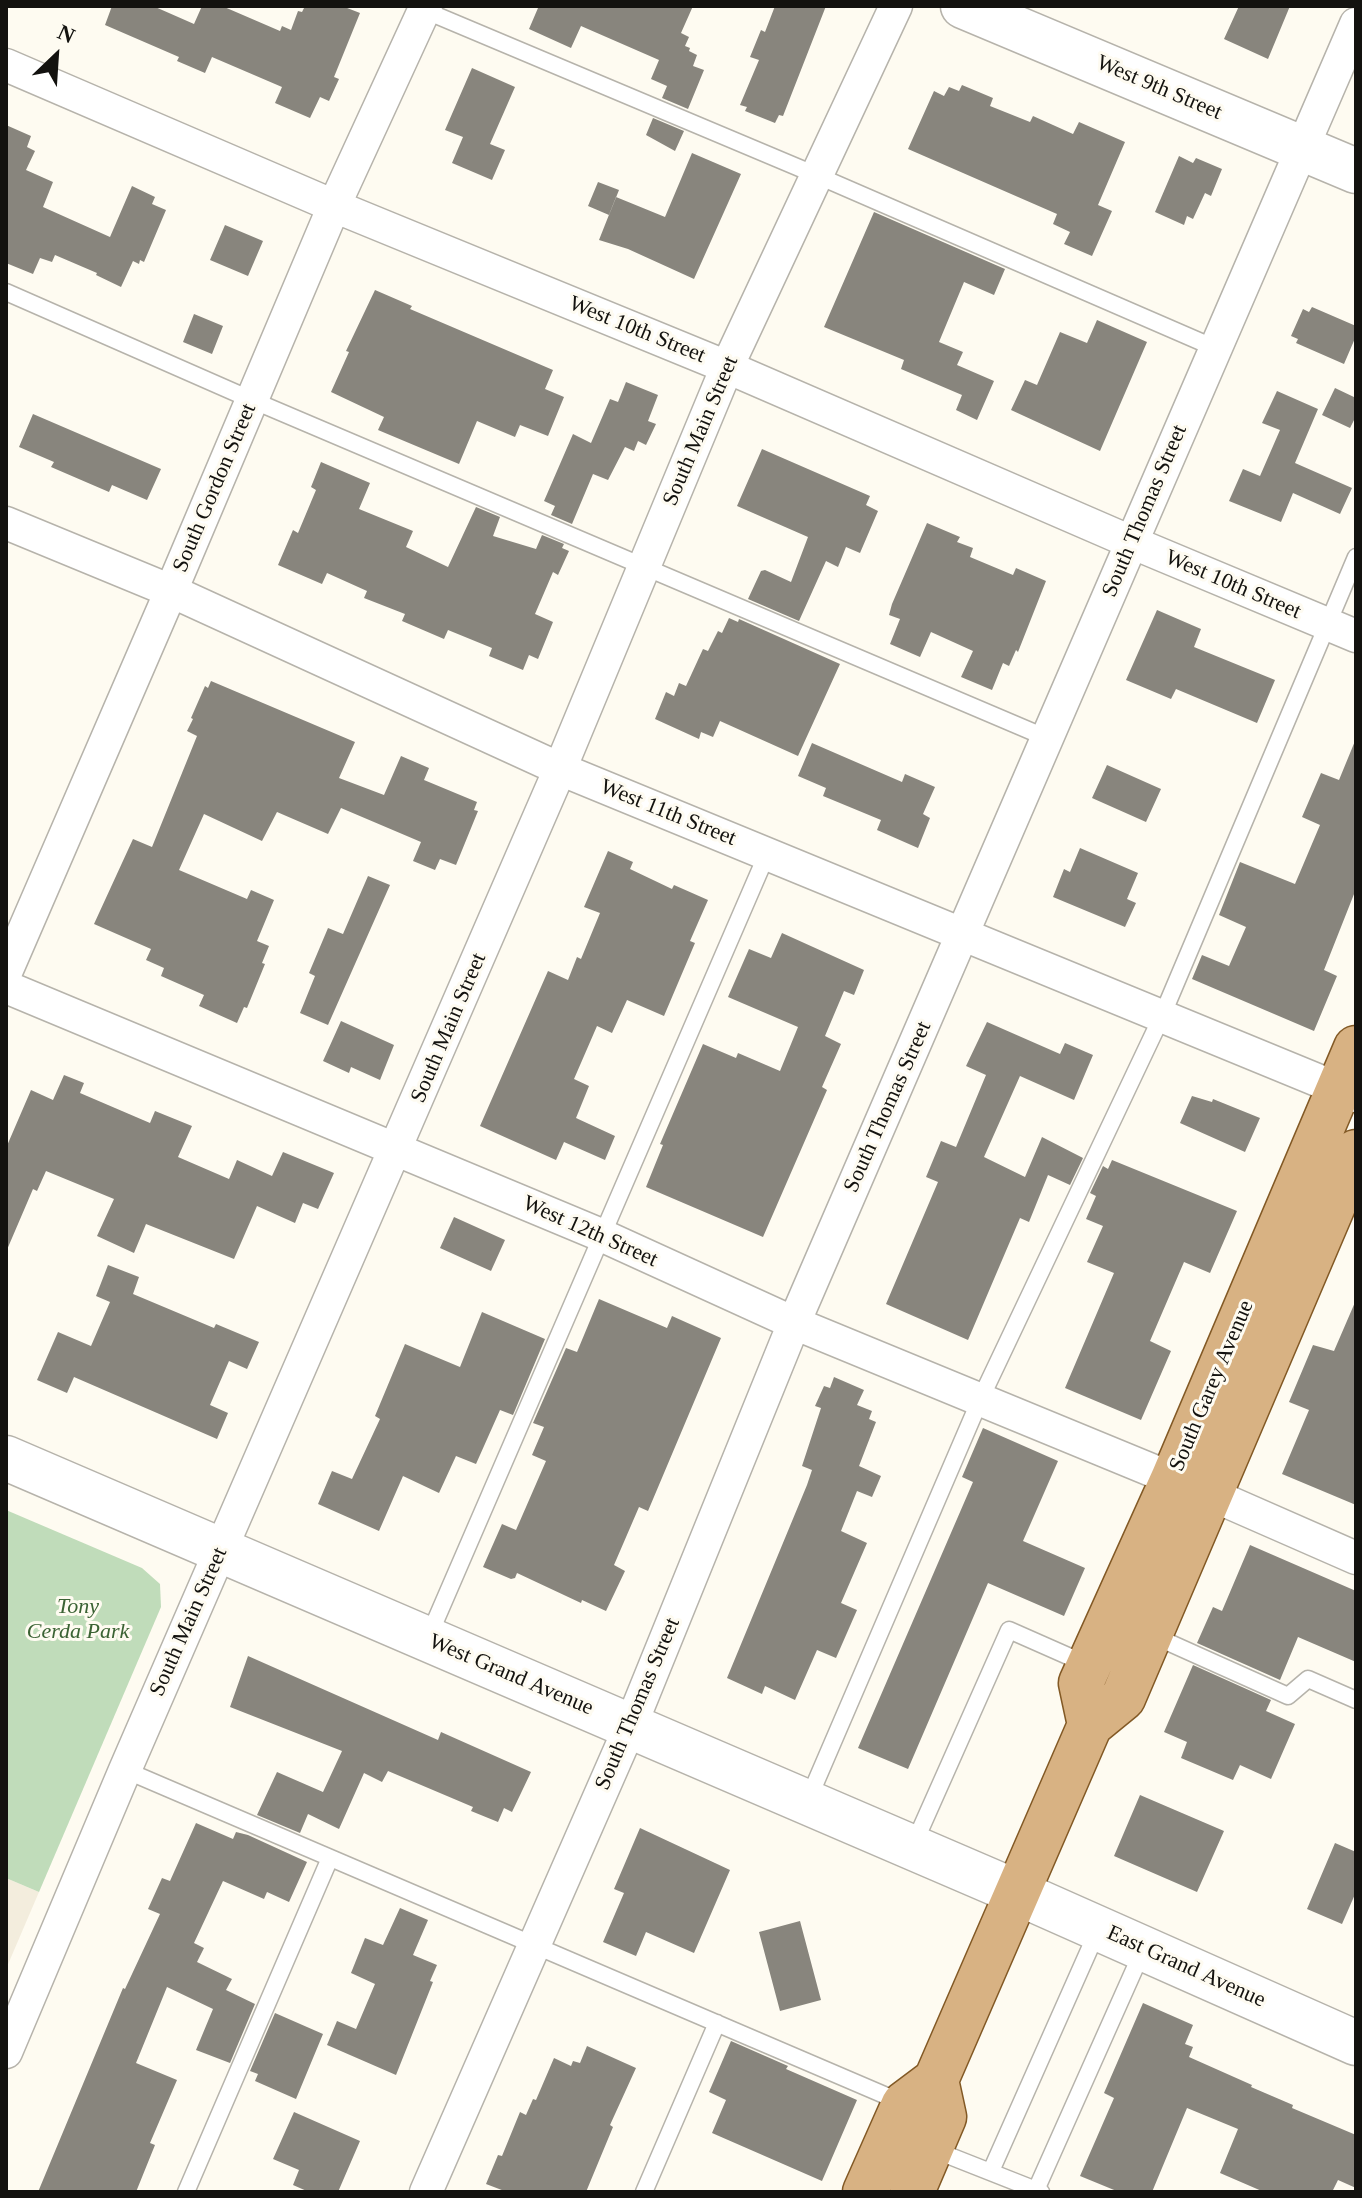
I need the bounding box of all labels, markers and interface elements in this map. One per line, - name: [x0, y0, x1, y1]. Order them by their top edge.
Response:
- north arrow: [16, 16, 96, 96]
- text: N: [54, 19, 79, 48]
- street label: West 9th Street: [1092, 50, 1226, 126]
- street label: West 10th Street: [565, 291, 709, 369]
- street label: South Main Street: [658, 352, 744, 510]
- street label: South Gordon Street: [168, 400, 262, 576]
- street label: South Thomas Street: [1097, 421, 1193, 601]
- street label: West 10th Street: [1161, 545, 1305, 625]
- street label: West 11th Street: [596, 774, 740, 852]
- street label: South Main Street: [406, 949, 492, 1107]
- street label: South Thomas Street: [838, 1017, 938, 1197]
- street label: West 12th Street: [518, 1190, 662, 1274]
- street label: South Garey Avenue: [1164, 1297, 1260, 1475]
- street label: South Main Street: [144, 1544, 234, 1700]
- park label: Tony Cerda Park: [27, 1594, 129, 1646]
- street label: South Thomas Street: [590, 1614, 686, 1794]
- street label: West Grand Avenue: [425, 1628, 597, 1722]
- street label: East Grand Avenue: [1103, 1920, 1269, 2014]

